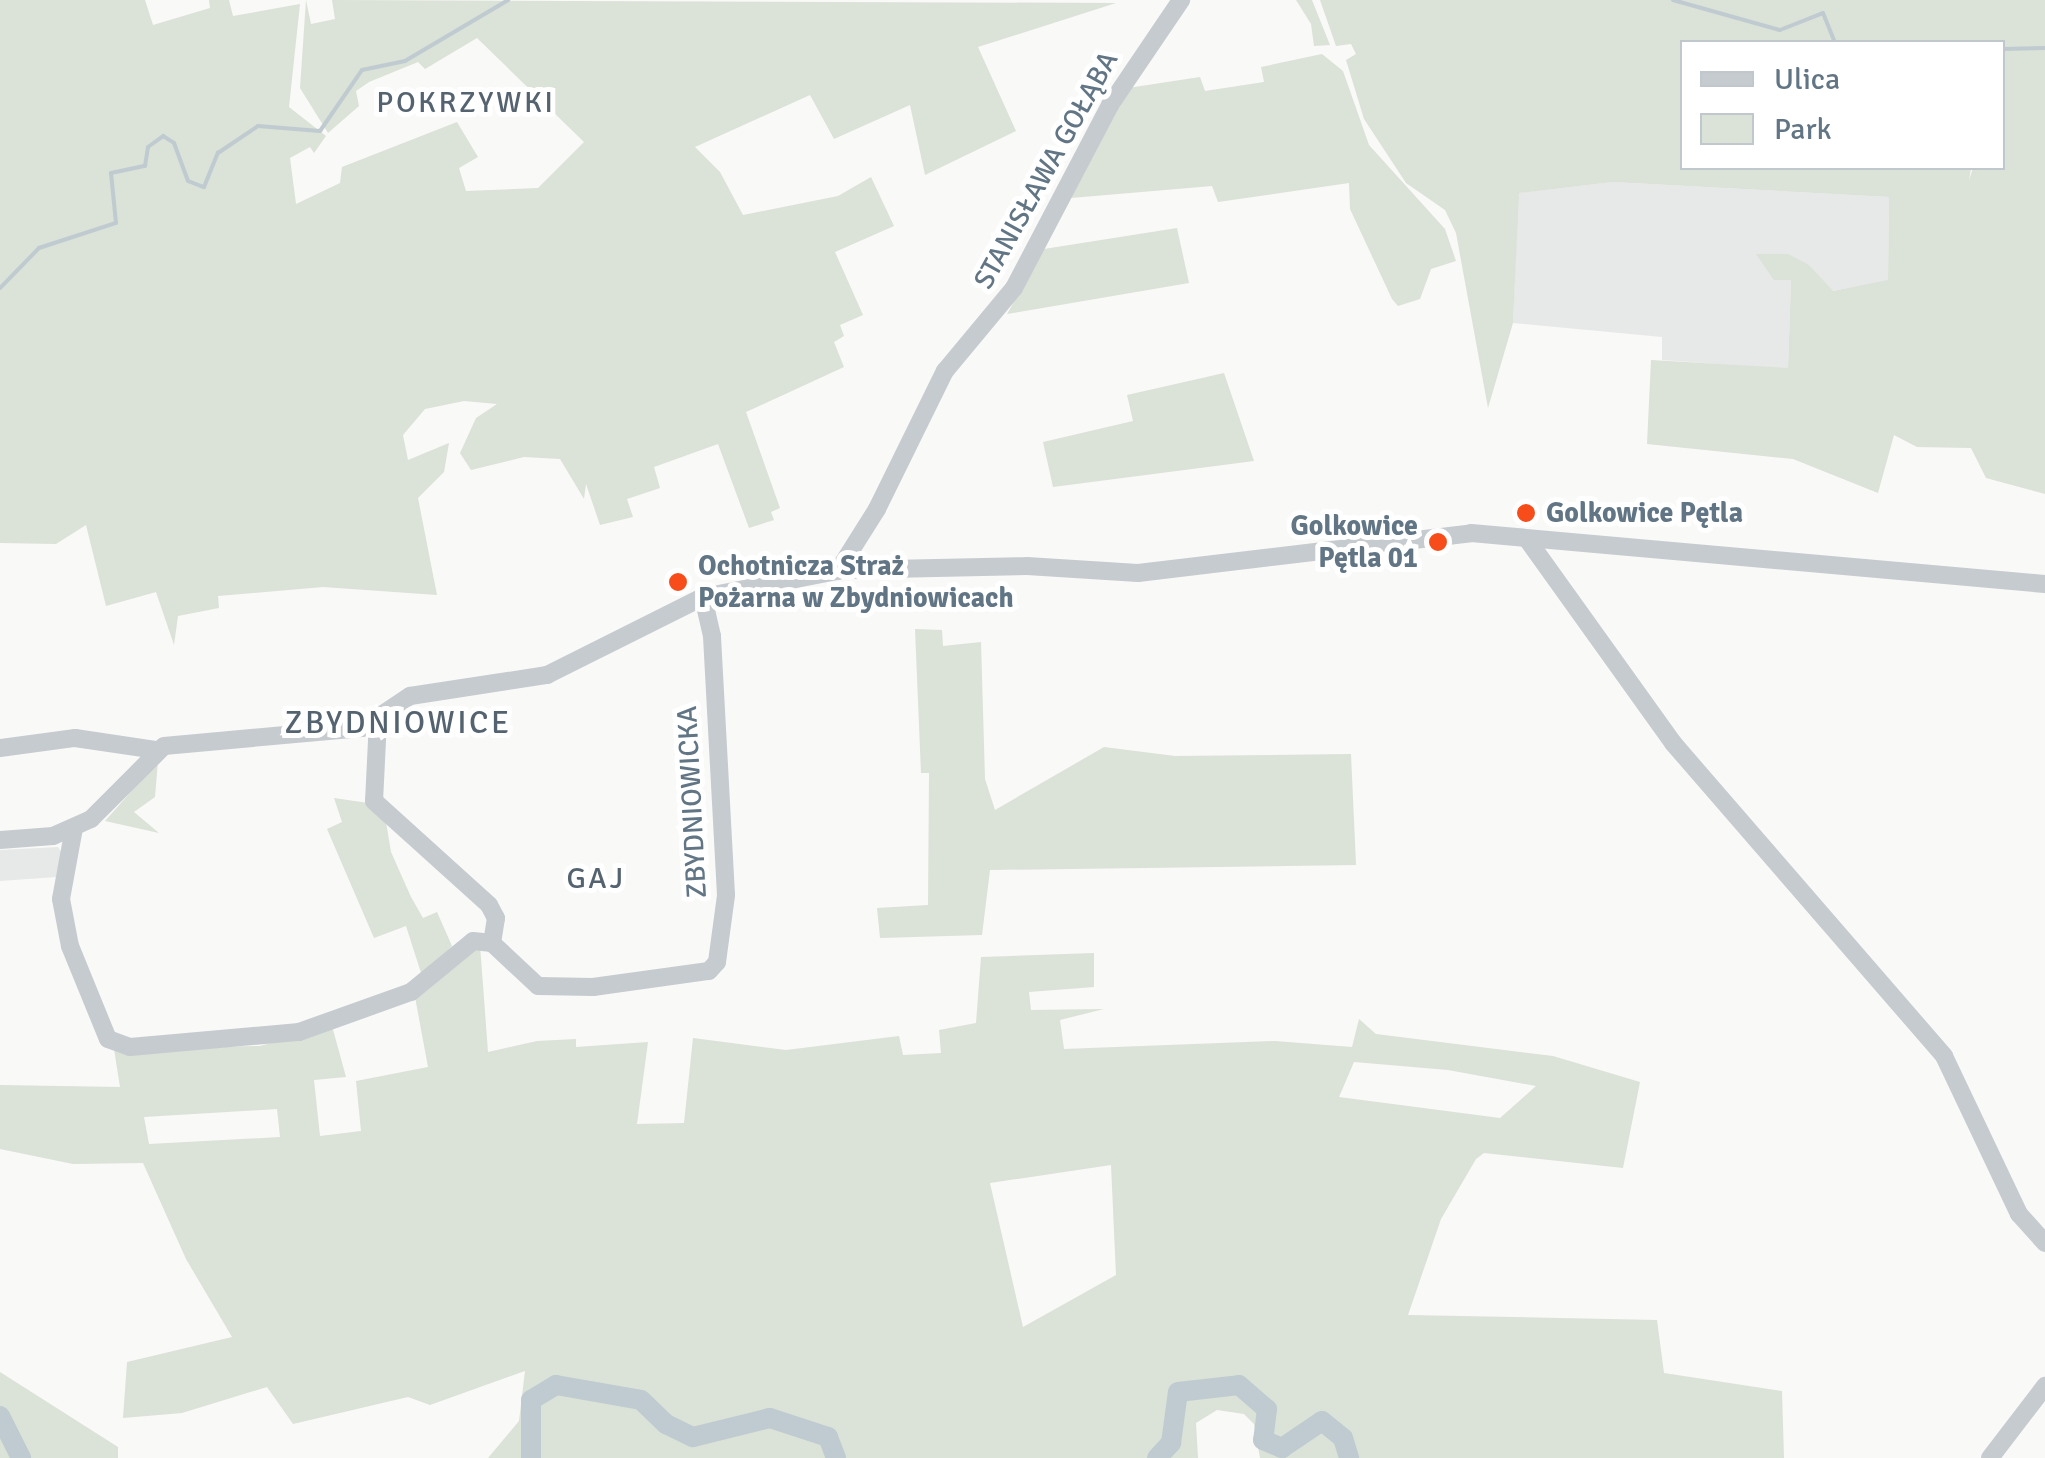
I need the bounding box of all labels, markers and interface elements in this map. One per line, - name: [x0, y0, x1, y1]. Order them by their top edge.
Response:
- legend: [1680, 40, 2005, 170]
- street label: STANISŁAWA GOŁĄBA: [967, 45, 1125, 295]
- text: Ulica: [1774, 61, 1840, 98]
- district label: POKRZYWKI: [376, 85, 556, 121]
- text: Park: [1774, 111, 1832, 148]
- place label: Golkowice Pętla: [1546, 496, 1743, 530]
- marker: Golkowice Pętla: [1515, 502, 1537, 524]
- place label: Golkowice Pętla 01: [1291, 509, 1418, 575]
- marker: Golkowice Pętla 01: [1427, 531, 1449, 553]
- place label: Ochotnicza Straż Pożarna w Zbydniowicach: [698, 549, 1014, 615]
- marker: Ochotnicza Straż Pożarna w Zbydniowicach: [667, 571, 689, 593]
- district label: ZBYDNIOWICE: [285, 704, 511, 742]
- street label: ZBYDNIOWICKA: [670, 705, 714, 899]
- district label: GAJ: [566, 861, 626, 897]

